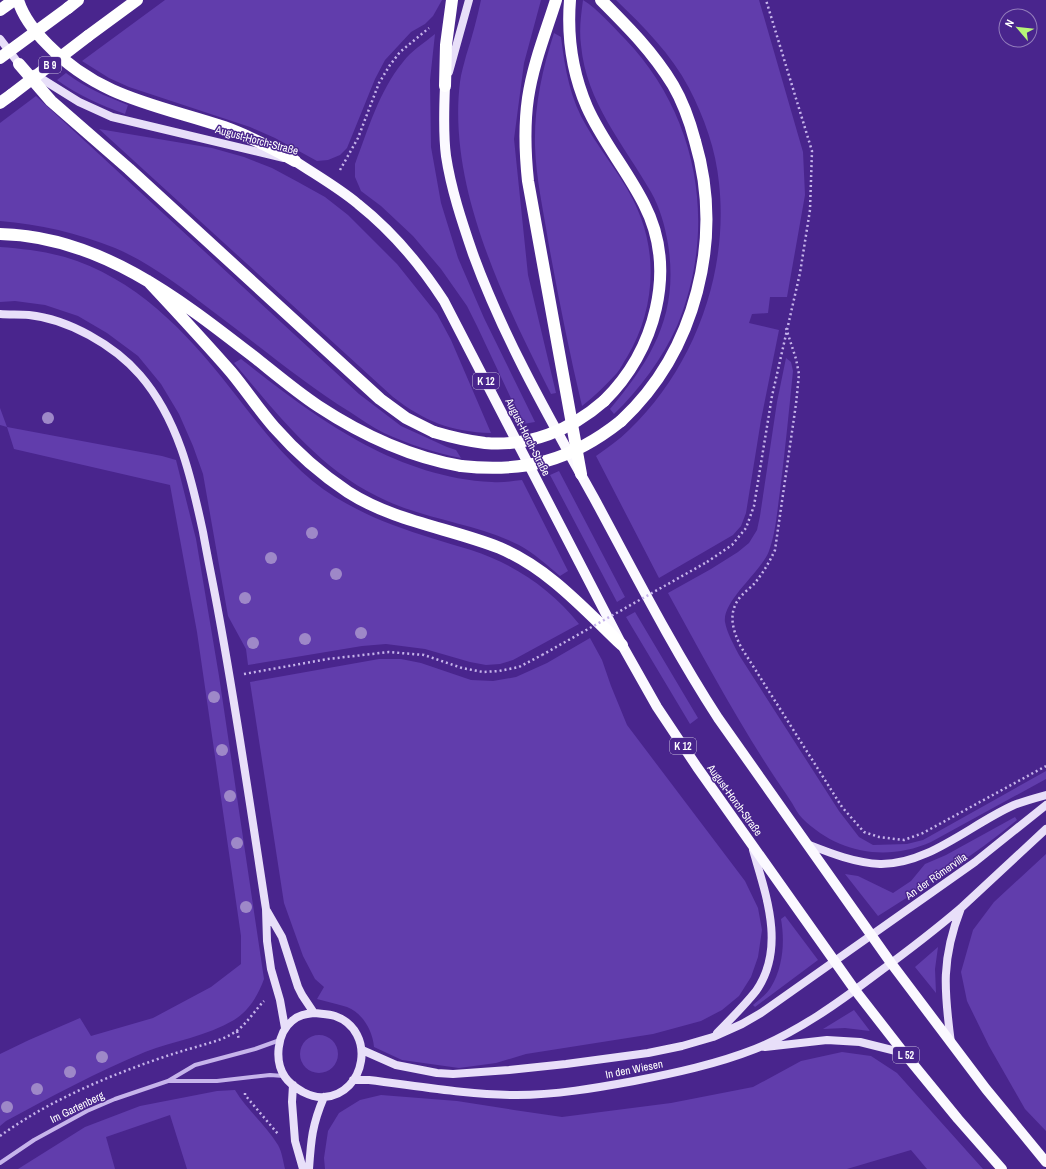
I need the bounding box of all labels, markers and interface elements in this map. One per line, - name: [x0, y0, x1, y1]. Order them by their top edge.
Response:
- north arrow: [998, 8, 1038, 48]
- text: N: [1001, 17, 1017, 29]
- road number: B 9: [39, 57, 61, 73]
- street label: August-Horch-Straße: [213, 122, 300, 158]
- road number: K 12: [473, 373, 499, 389]
- street label: August-Horch-Straße: [502, 395, 554, 478]
- road number: K 12: [670, 738, 696, 754]
- street label: August-Horch-Straße: [704, 761, 766, 839]
- street label: An der Römervilla: [902, 850, 970, 903]
- road number: L 52: [893, 1047, 919, 1063]
- street label: In den Wiesen: [604, 1057, 664, 1081]
- street label: Im Gartenberg: [48, 1088, 106, 1126]

